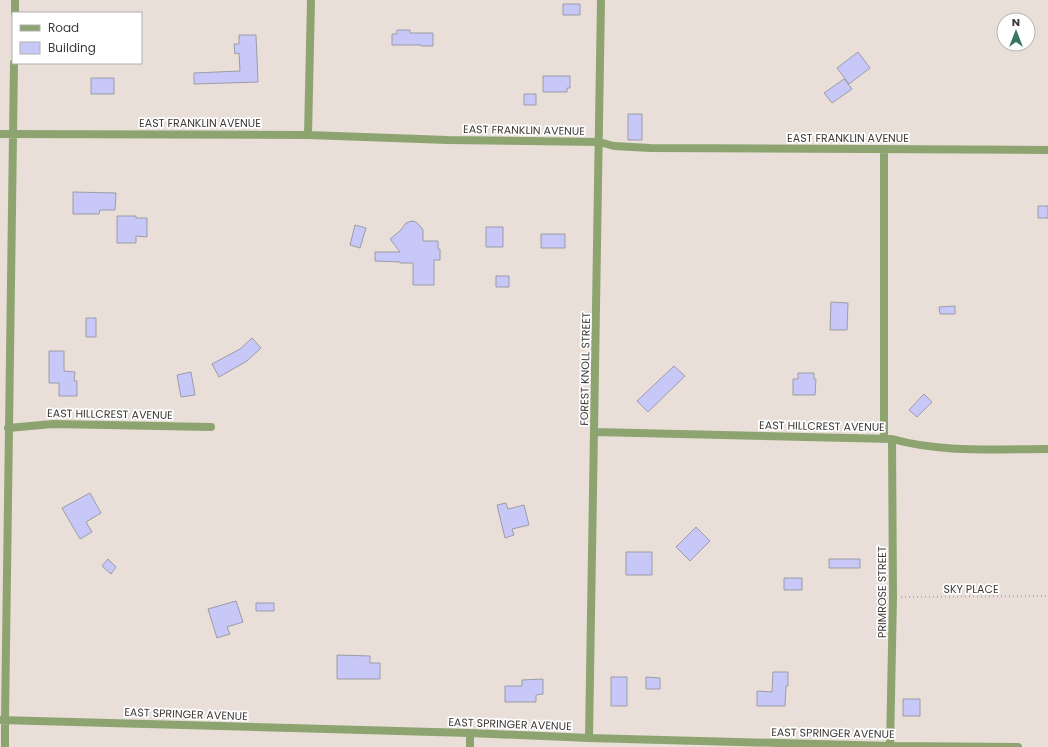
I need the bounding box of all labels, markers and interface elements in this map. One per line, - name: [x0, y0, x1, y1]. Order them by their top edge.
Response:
- legend: [12, 12, 142, 64]
- north arrow: [996, 12, 1036, 52]
- text: N: [1012, 14, 1020, 30]
- text: Road: [48, 19, 79, 36]
- text: Building: [48, 39, 96, 56]
- street label: EAST FRANKLIN AVENUE: [139, 115, 261, 131]
- street label: EAST FRANKLIN AVENUE: [463, 121, 585, 139]
- street label: EAST FRANKLIN AVENUE: [787, 130, 909, 146]
- street label: FOREST KNOLL STREET: [576, 312, 594, 426]
- street label: EAST HILLCREST AVENUE: [47, 405, 173, 423]
- street label: EAST HILLCREST AVENUE: [759, 417, 885, 435]
- street label: PRIMROSE STREET: [874, 546, 890, 638]
- street label: SKY PLACE: [943, 581, 999, 597]
- street label: EAST SPRINGER AVENUE: [124, 704, 248, 724]
- street label: EAST SPRINGER AVENUE: [448, 714, 572, 734]
- street label: EAST SPRINGER AVENUE: [771, 724, 895, 742]

